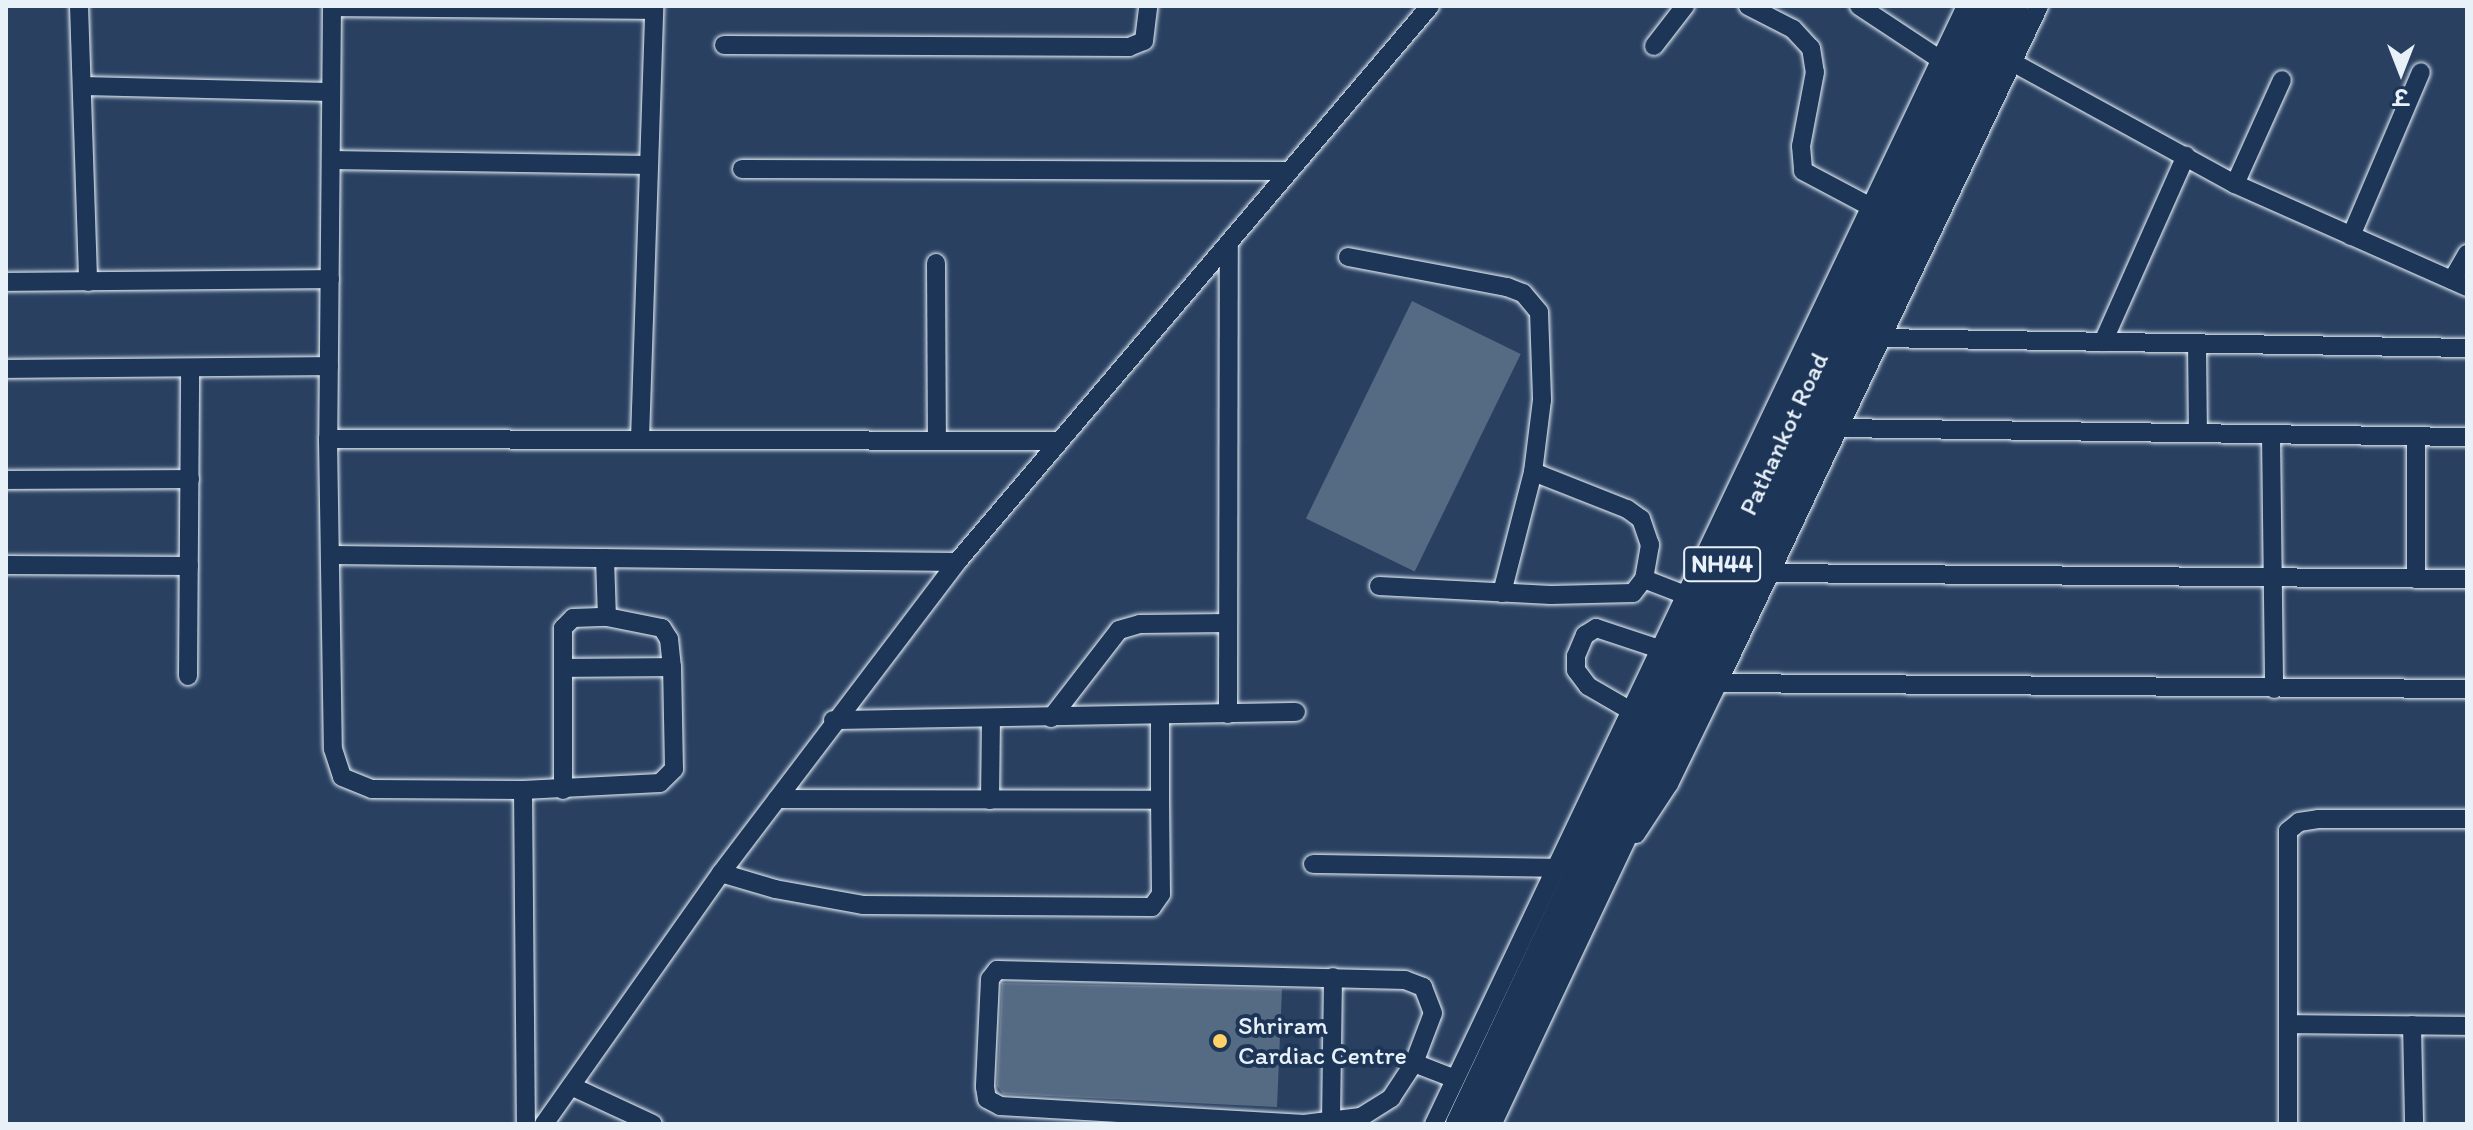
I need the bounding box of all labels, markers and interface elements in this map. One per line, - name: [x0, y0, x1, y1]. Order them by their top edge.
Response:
- north arrow: [2361, 32, 2441, 112]
- text: उ: [2394, 83, 2408, 110]
- street label: Pathankot Road: [1733, 348, 1835, 520]
- road number: NH44: [1682, 544, 1762, 584]
- place label: Shriram Cardiac Centre: [1238, 1010, 1407, 1072]
- marker: Shriram Cardiac Centre: [1209, 1030, 1231, 1052]

